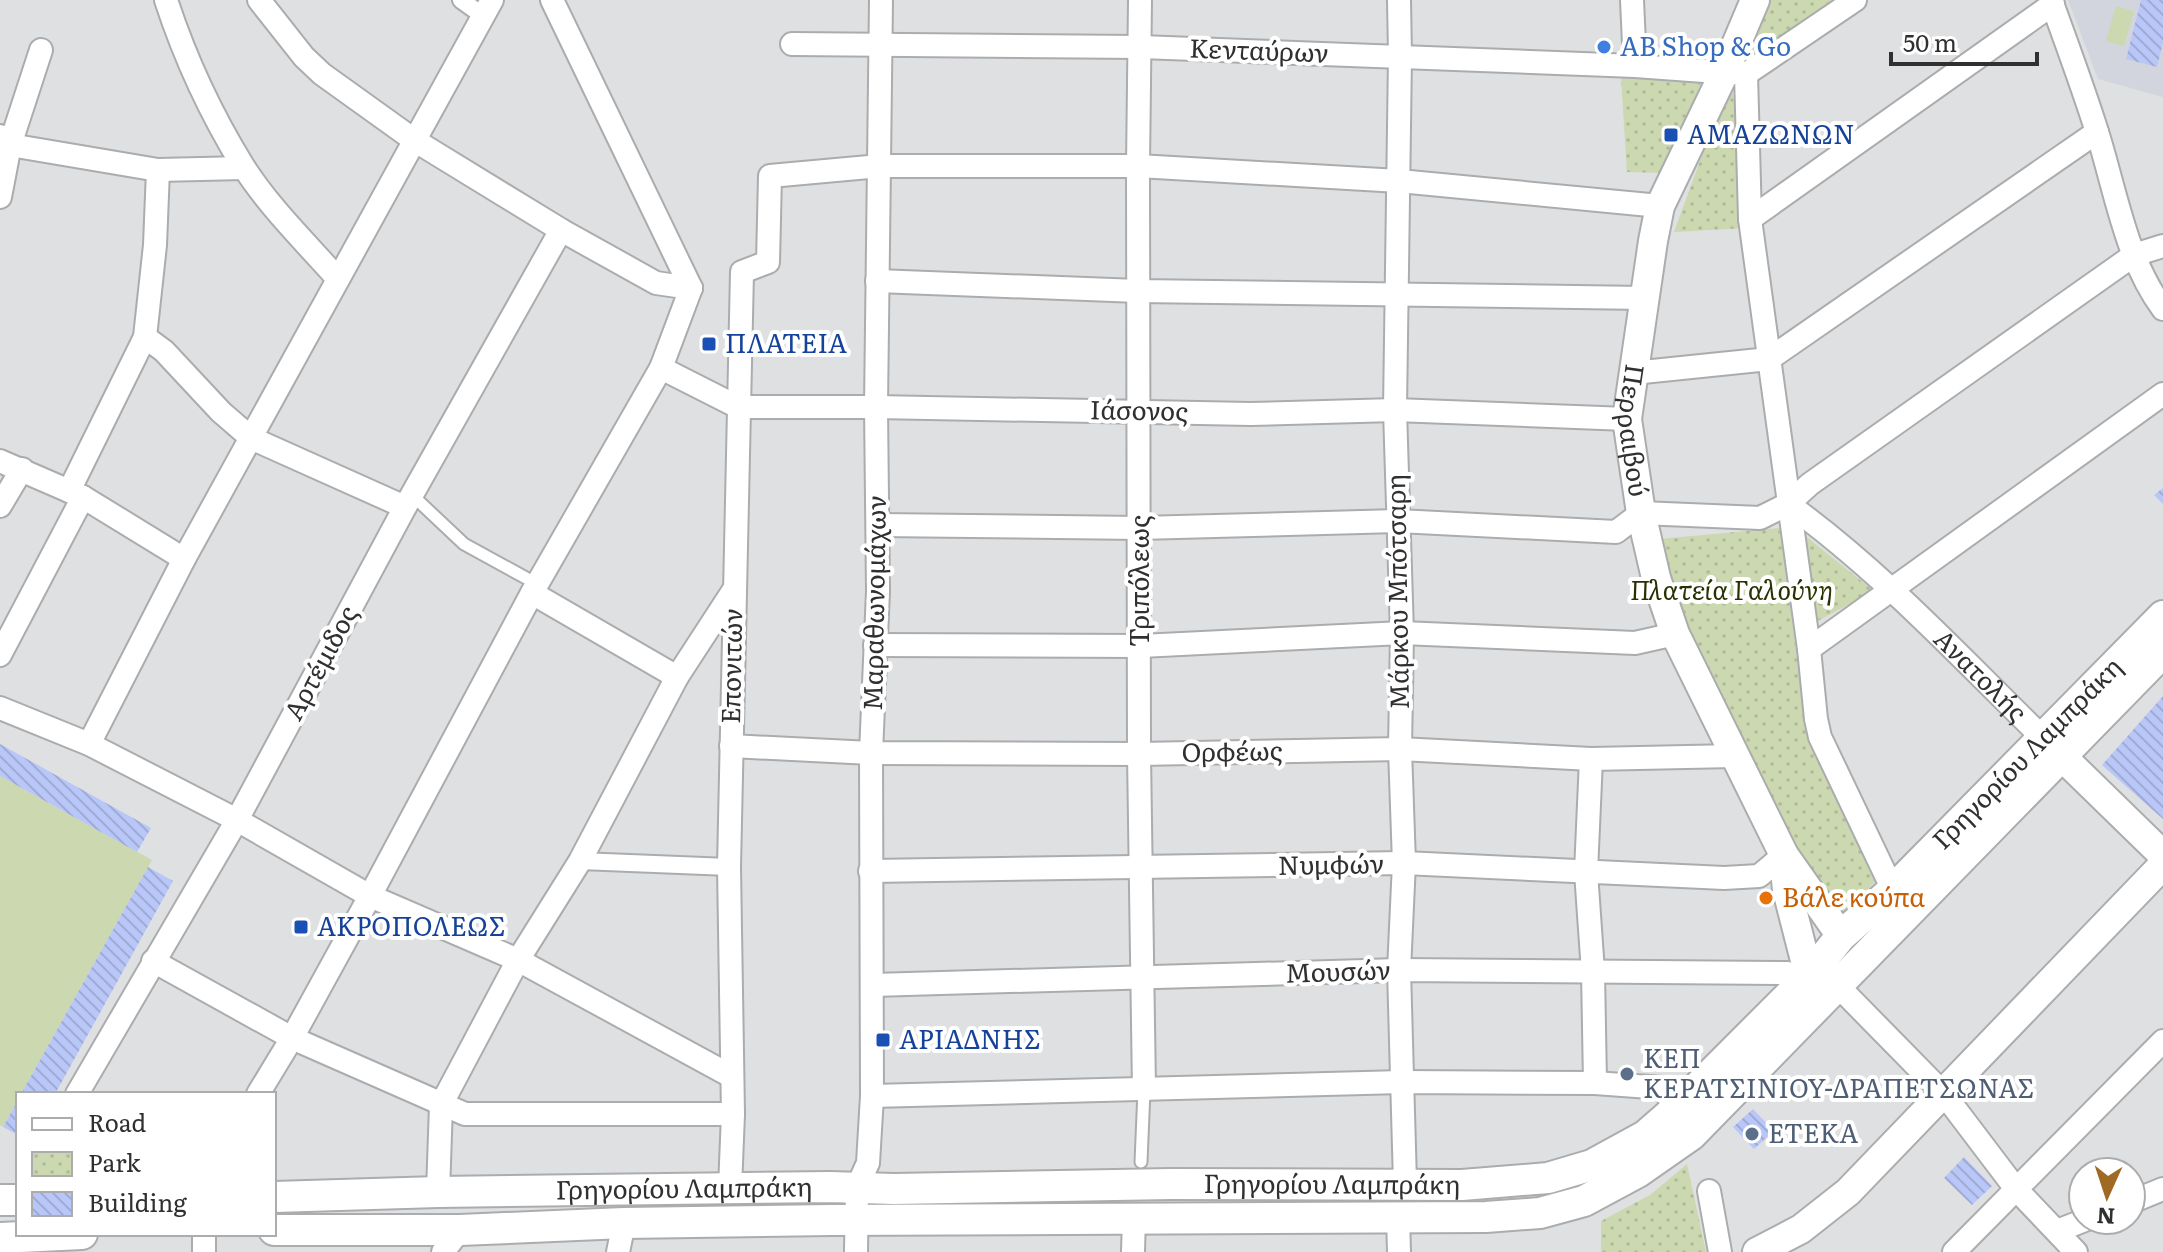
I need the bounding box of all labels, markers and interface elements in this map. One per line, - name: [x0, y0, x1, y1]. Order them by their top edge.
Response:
- scale bar: [1891, 16, 2037, 66]
- text: 50 m: [1903, 24, 1957, 59]
- place label: AB Shop & Go: [1620, 25, 1791, 64]
- street label: Κενταύρων: [1189, 27, 1330, 70]
- marker: AB Shop & Go: [1595, 38, 1613, 56]
- place label: ΑΜΑΖΩΝΩΝ: [1687, 113, 1855, 152]
- marker: ΑΜΑΖΩΝΩΝ: [1662, 126, 1680, 144]
- place label: ΠΛΑΤΕΙΑ: [725, 322, 847, 361]
- marker: ΠΛΑΤΕΙΑ: [700, 335, 718, 353]
- street label: Περραιβού: [1609, 362, 1660, 499]
- street label: Ιάσονος: [1090, 388, 1189, 429]
- street label: Μάρκου Μπότσαρη: [1374, 474, 1417, 710]
- street label: Μαραθωνομάχων: [851, 495, 894, 711]
- street label: Τριπόλεως: [1118, 515, 1157, 647]
- park label: Πλατεία Γαλούνη: [1630, 569, 1832, 608]
- street label: Αρτέμιδος: [272, 597, 365, 726]
- street label: Επονιτών: [709, 608, 750, 724]
- street label: Ανατολής: [1926, 619, 2038, 729]
- street label: Γρηγορίου Λαμπράκη: [1922, 647, 2129, 857]
- street label: Ορφέως: [1181, 729, 1283, 770]
- street label: Νυμφών: [1277, 842, 1384, 883]
- place label: Βάλε κούπα: [1782, 876, 1925, 915]
- marker: Βάλε κούπα: [1757, 889, 1775, 907]
- place label: ΑΚΡΟΠΟΛΕΩΣ: [317, 905, 506, 944]
- marker: ΑΚΡΟΠΟΛΕΩΣ: [292, 918, 310, 936]
- street label: Μουσών: [1284, 948, 1391, 991]
- place label: ΑΡΙΑΔΝΗΣ: [899, 1018, 1041, 1057]
- marker: ΑΡΙΑΔΝΗΣ: [874, 1031, 892, 1049]
- place label: ΚΕΠ ΚΕΡΑΤΣΙΝΙΟΥ-ΔΡΑΠΕΤΣΩΝΑΣ: [1643, 1037, 2034, 1106]
- marker: ΚΕΠ ΚΕΡΑΤΣΙΝΙΟΥ-ΔΡΑΠΕΤΣΩΝΑΣ: [1618, 1065, 1636, 1083]
- legend: [16, 1092, 276, 1236]
- text: Road: [88, 1104, 147, 1139]
- place label: ΕΤΕΚΑ: [1768, 1112, 1858, 1151]
- marker: ΕΤΕΚΑ: [1743, 1125, 1761, 1143]
- text: Park: [88, 1144, 141, 1179]
- north arrow: [2067, 1156, 2147, 1236]
- street label: Γρηγορίου Λαμπράκη: [1203, 1162, 1460, 1202]
- street label: Γρηγορίου Λαμπράκη: [555, 1165, 812, 1207]
- text: Building: [88, 1184, 187, 1219]
- text: N: [2096, 1201, 2116, 1234]

